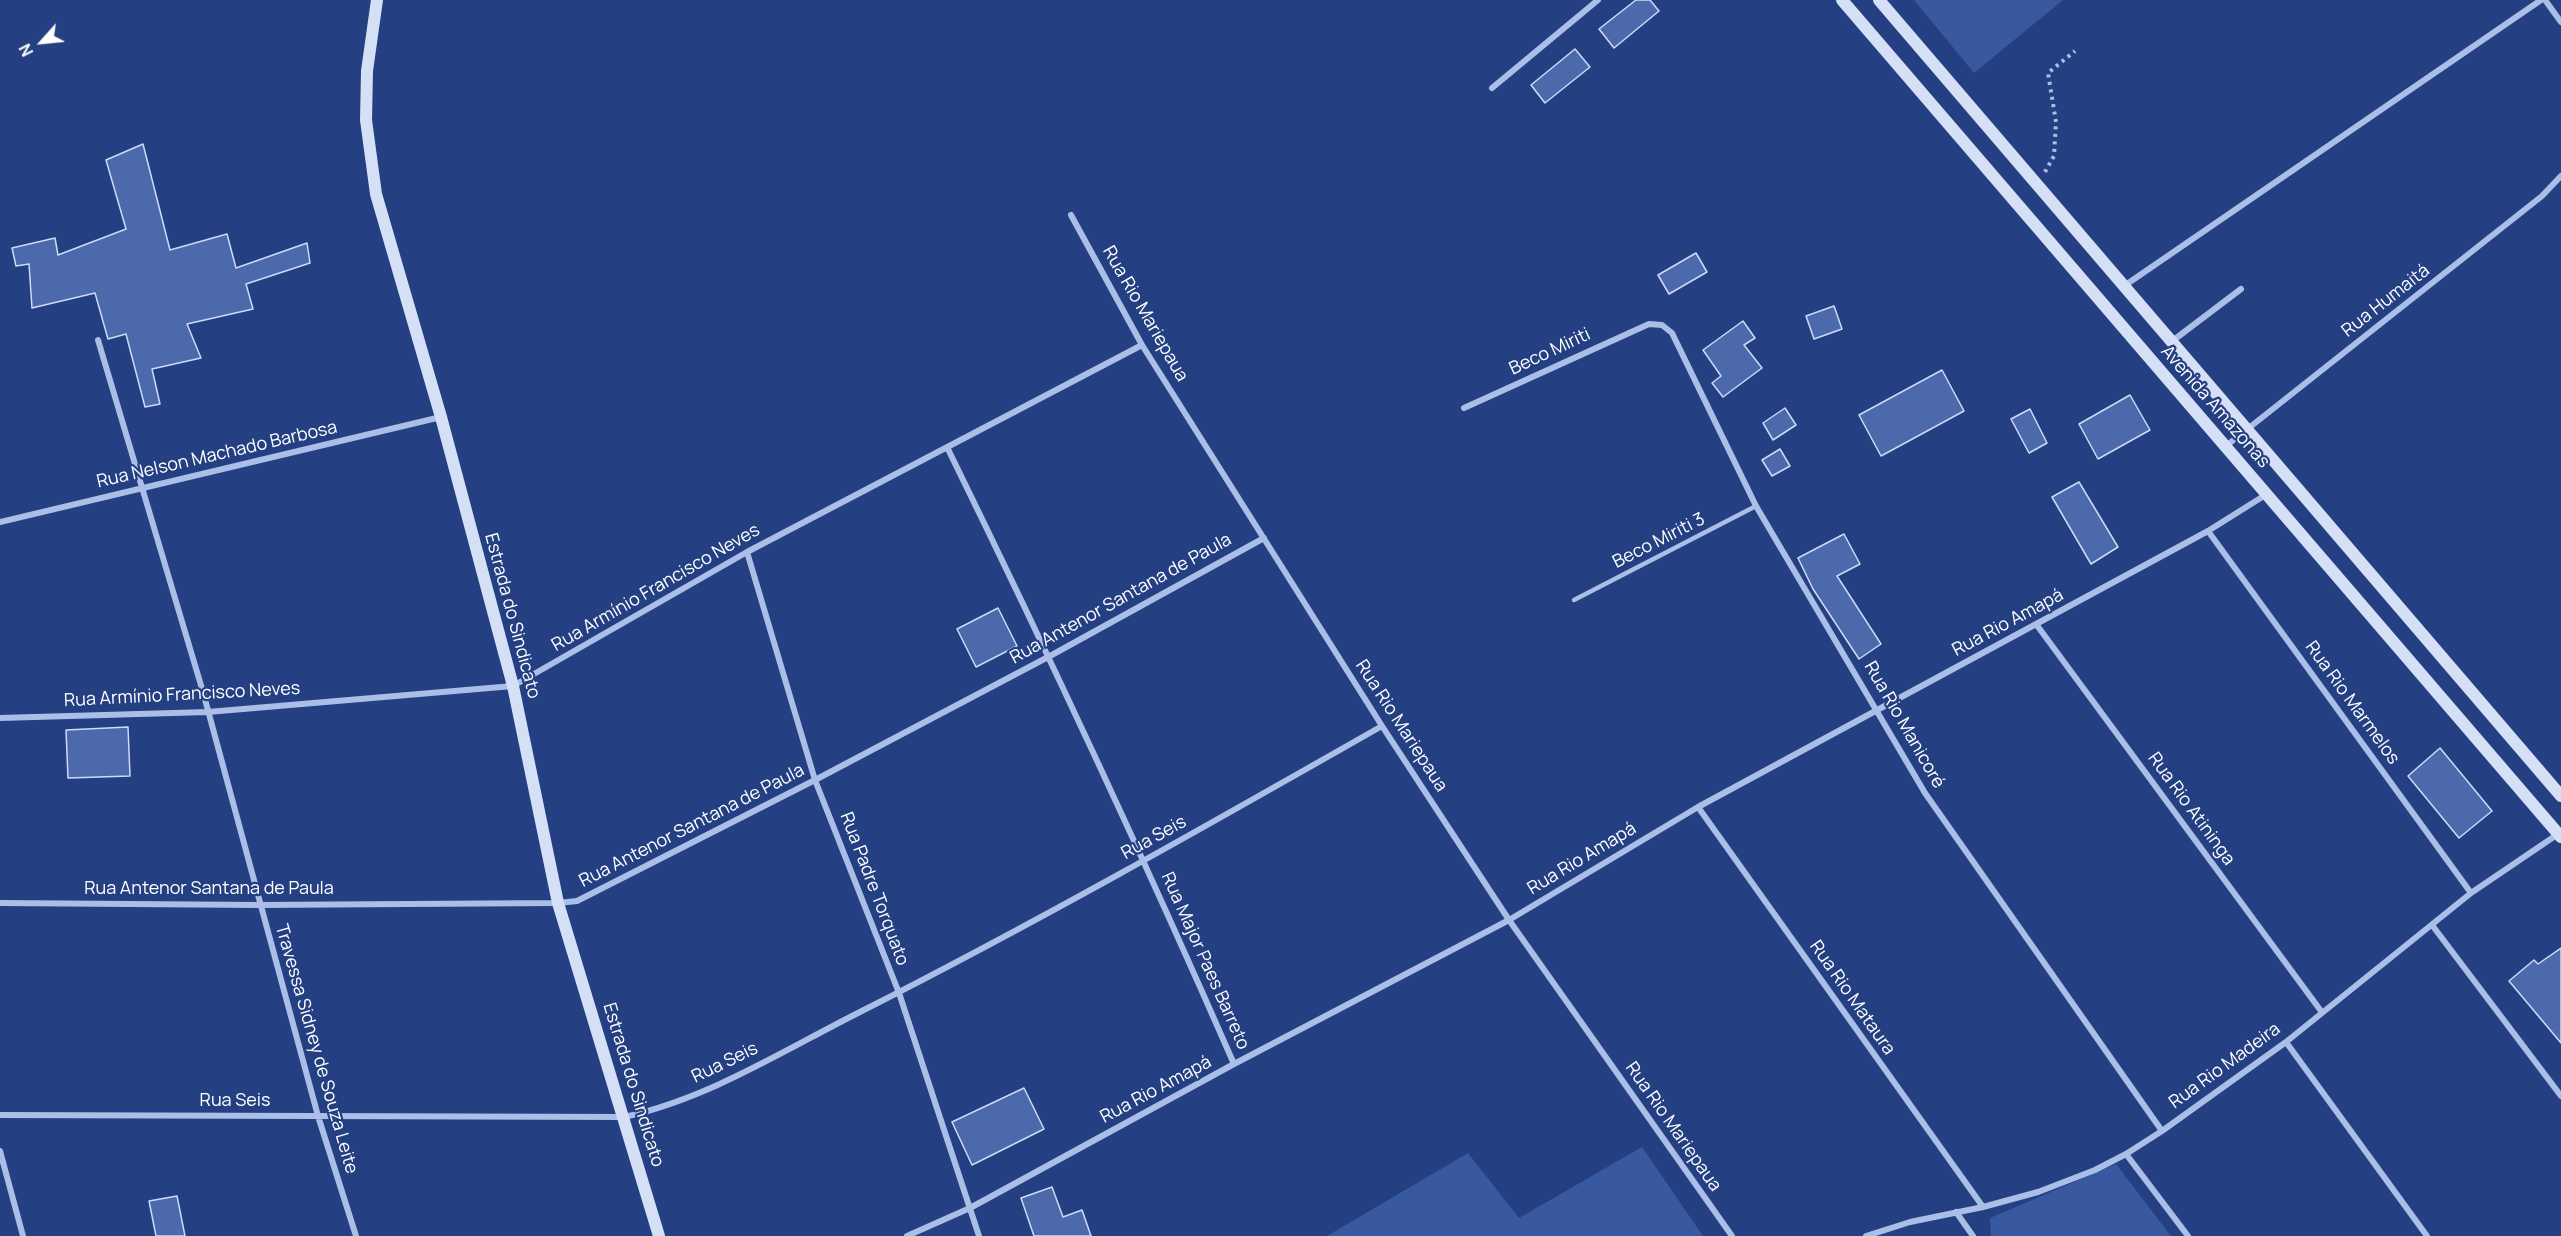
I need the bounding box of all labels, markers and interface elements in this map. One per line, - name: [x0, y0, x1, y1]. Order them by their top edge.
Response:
- north arrow: [12, 12, 72, 72]
- text: N: [14, 40, 38, 60]
- street label: Rua Rio Mariepaua: [1097, 242, 1193, 386]
- street label: Rua Humaitá: [2338, 260, 2434, 342]
- street label: Beco Miriti: [1506, 324, 1594, 380]
- street label: Avenida Amazonas: [2156, 341, 2274, 473]
- street label: Rua Nelson Machado Barbosa: [95, 417, 339, 493]
- street label: Beco Miriti 3: [1609, 509, 1709, 573]
- street label: Rua Armínio Francisco Neves: [548, 520, 764, 656]
- street label: Rua Antenor Santana de Paula: [1007, 529, 1235, 669]
- street label: Estrada do Sindicato: [480, 531, 544, 701]
- street label: Rua Rio Amapá: [1949, 585, 2067, 661]
- street label: Rua Rio Marmelos: [2300, 637, 2404, 769]
- street label: Rua Rio Mariepaua: [1350, 656, 1452, 796]
- street label: Rua Rio Manicoré: [1859, 658, 1949, 792]
- street label: Rua Armínio Francisco Neves: [63, 678, 301, 712]
- street label: Rua Rio Atininga: [2143, 748, 2239, 870]
- street label: Rua Antenor Santana de Paula: [576, 760, 808, 892]
- street label: Rua Padre Torquato: [835, 809, 913, 969]
- street label: Rua Seis: [1118, 811, 1190, 865]
- street label: Rua Rio Amapá: [1524, 818, 1640, 900]
- street label: Rua Major Paes Barreto: [1156, 869, 1254, 1053]
- street label: Rua Antenor Santana de Paula: [84, 878, 334, 900]
- street label: Travessa Sidney de Souza Leite: [270, 922, 362, 1176]
- street label: Rua Rio Mataura: [1805, 937, 1899, 1059]
- street label: Estrada do Sindicato: [598, 1000, 668, 1170]
- street label: Rua Rio Madeira: [2165, 1018, 2285, 1114]
- street label: Rua Seis: [688, 1038, 762, 1088]
- street label: Rua Rio Amapá: [1097, 1052, 1215, 1128]
- street label: Rua Rio Mariepaua: [1620, 1058, 1726, 1196]
- street label: Rua Seis: [200, 1090, 270, 1112]

